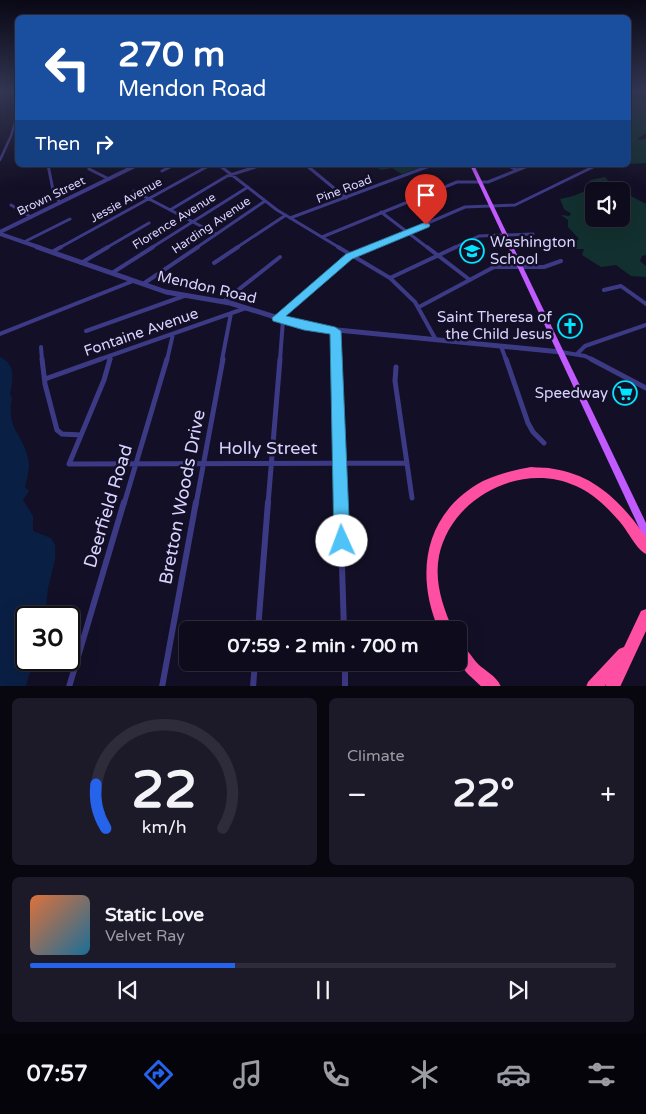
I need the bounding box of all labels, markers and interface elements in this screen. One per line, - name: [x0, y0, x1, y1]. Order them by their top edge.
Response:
- text: 270 m: [118, 34, 225, 76]
- icon: left: [35, 35, 100, 100]
- text: Mendon Road: [118, 76, 266, 102]
- icon: right: [90, 130, 118, 158]
- text: Then: [35, 133, 80, 155]
- street label: Pine Road: [314, 172, 374, 206]
- street label: Brown Street: [15, 173, 88, 219]
- street label: Jessie Avenue: [88, 174, 164, 225]
- pin: [405, 174, 447, 225]
- icon: arrive: [412, 181, 440, 209]
- map controls: [585, 182, 630, 227]
- button: sound: [585, 182, 630, 227]
- street label: Florence Avenue: [130, 190, 218, 252]
- street label: Harding Avenue: [169, 193, 253, 256]
- place label: Washington School: [490, 233, 576, 268]
- school or university icon: Washington School: [459, 238, 485, 264]
- street label: Mendon Road: [156, 267, 258, 307]
- street label: Fontaine Avenue: [81, 304, 201, 360]
- place label: Saint Theresa of the Child Jesus: [437, 308, 552, 343]
- church icon: Saint Theresa of the Child Jesus: [557, 313, 583, 339]
- supermarket icon: Speedway: [612, 380, 638, 406]
- place label: Speedway: [535, 384, 608, 402]
- street label: Bretton Woods Drive: [154, 408, 210, 586]
- street label: Holly Street: [218, 437, 318, 459]
- street label: Deerfield Road: [79, 442, 137, 570]
- position arrow: [315, 514, 367, 566]
- speed limit sign: 30: [15, 606, 80, 671]
- text: 07:59 · 2 min · 700 m: [227, 635, 419, 657]
- text: Climate: [347, 746, 405, 766]
- text: 22: [132, 759, 197, 822]
- text: 22°: [453, 771, 515, 817]
- text: −: [347, 778, 367, 812]
- text: +: [600, 778, 616, 812]
- text: km/h: [142, 817, 187, 838]
- text: Static Love: [105, 904, 204, 926]
- text: Velvet Ray: [105, 926, 185, 946]
- icon: previous: [114, 976, 142, 1004]
- icon: pause: [309, 976, 337, 1004]
- icon: next: [504, 976, 532, 1004]
- icon: directions: [141, 1057, 176, 1092]
- icon: music: [230, 1057, 265, 1092]
- icon: phone: [318, 1057, 353, 1092]
- icon: climate: [407, 1057, 442, 1092]
- icon: car: [496, 1057, 531, 1092]
- icon: filters: [584, 1057, 619, 1092]
- text: 07:57: [27, 1061, 88, 1087]

